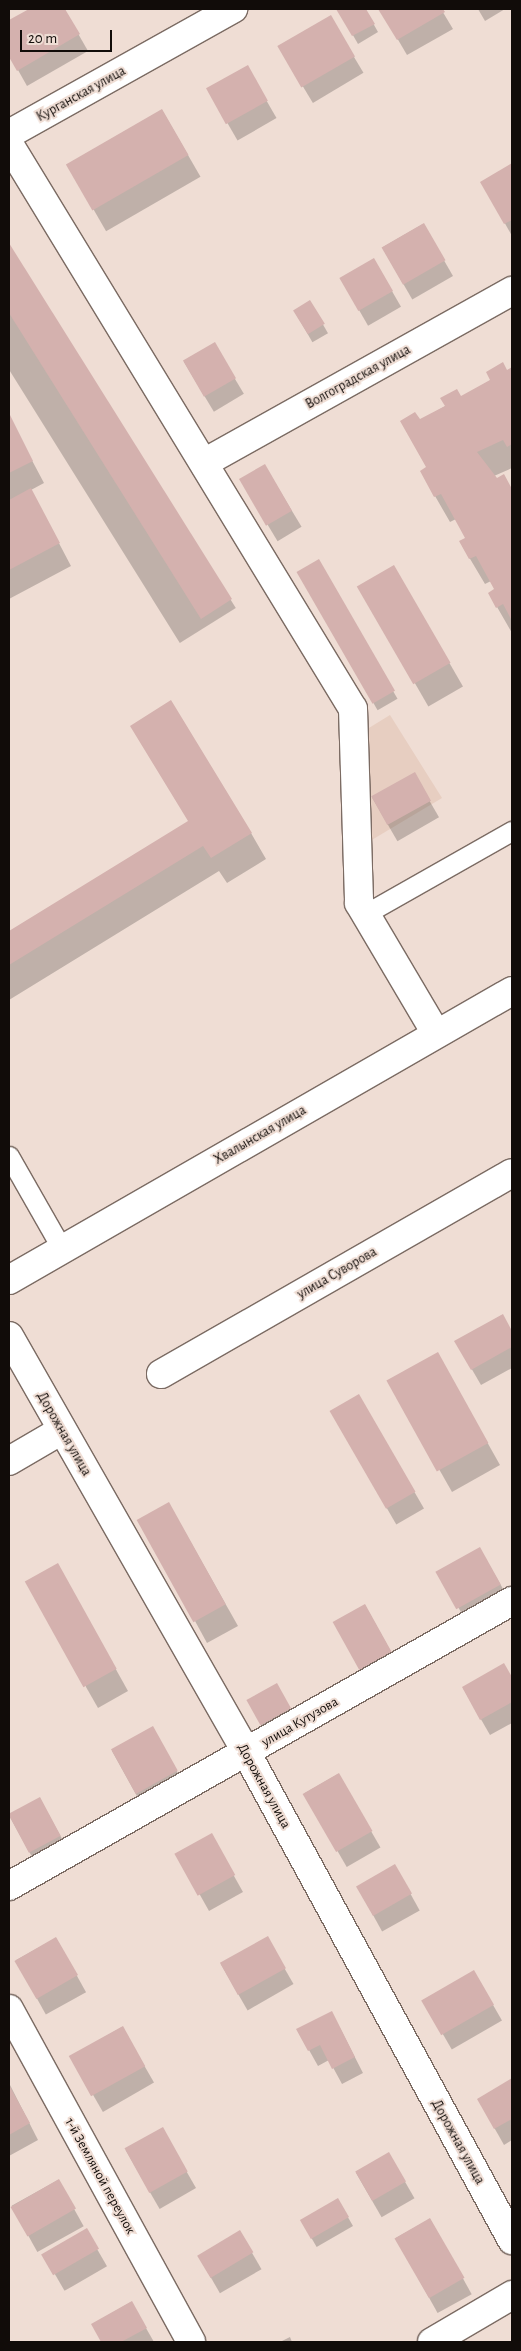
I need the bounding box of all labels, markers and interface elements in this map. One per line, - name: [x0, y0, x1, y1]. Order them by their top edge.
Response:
- scale bar: [22, 20, 115, 52]
- text: 20 m: [28, 31, 57, 46]
- street label: Курганская улица: [33, 63, 129, 125]
- street label: Волгоградская улица: [303, 341, 413, 413]
- street label: Хвалынская улица: [211, 1102, 309, 1168]
- street label: улица Суворова: [294, 1243, 380, 1303]
- street label: Дорожная улица: [33, 1389, 95, 1479]
- street label: улица Кутузова: [259, 1693, 341, 1751]
- street label: Дорожная улица: [234, 1741, 294, 1831]
- street label: Дорожная улица: [428, 2097, 488, 2187]
- street label: 1-й Земляной переулок: [61, 2115, 139, 2237]

